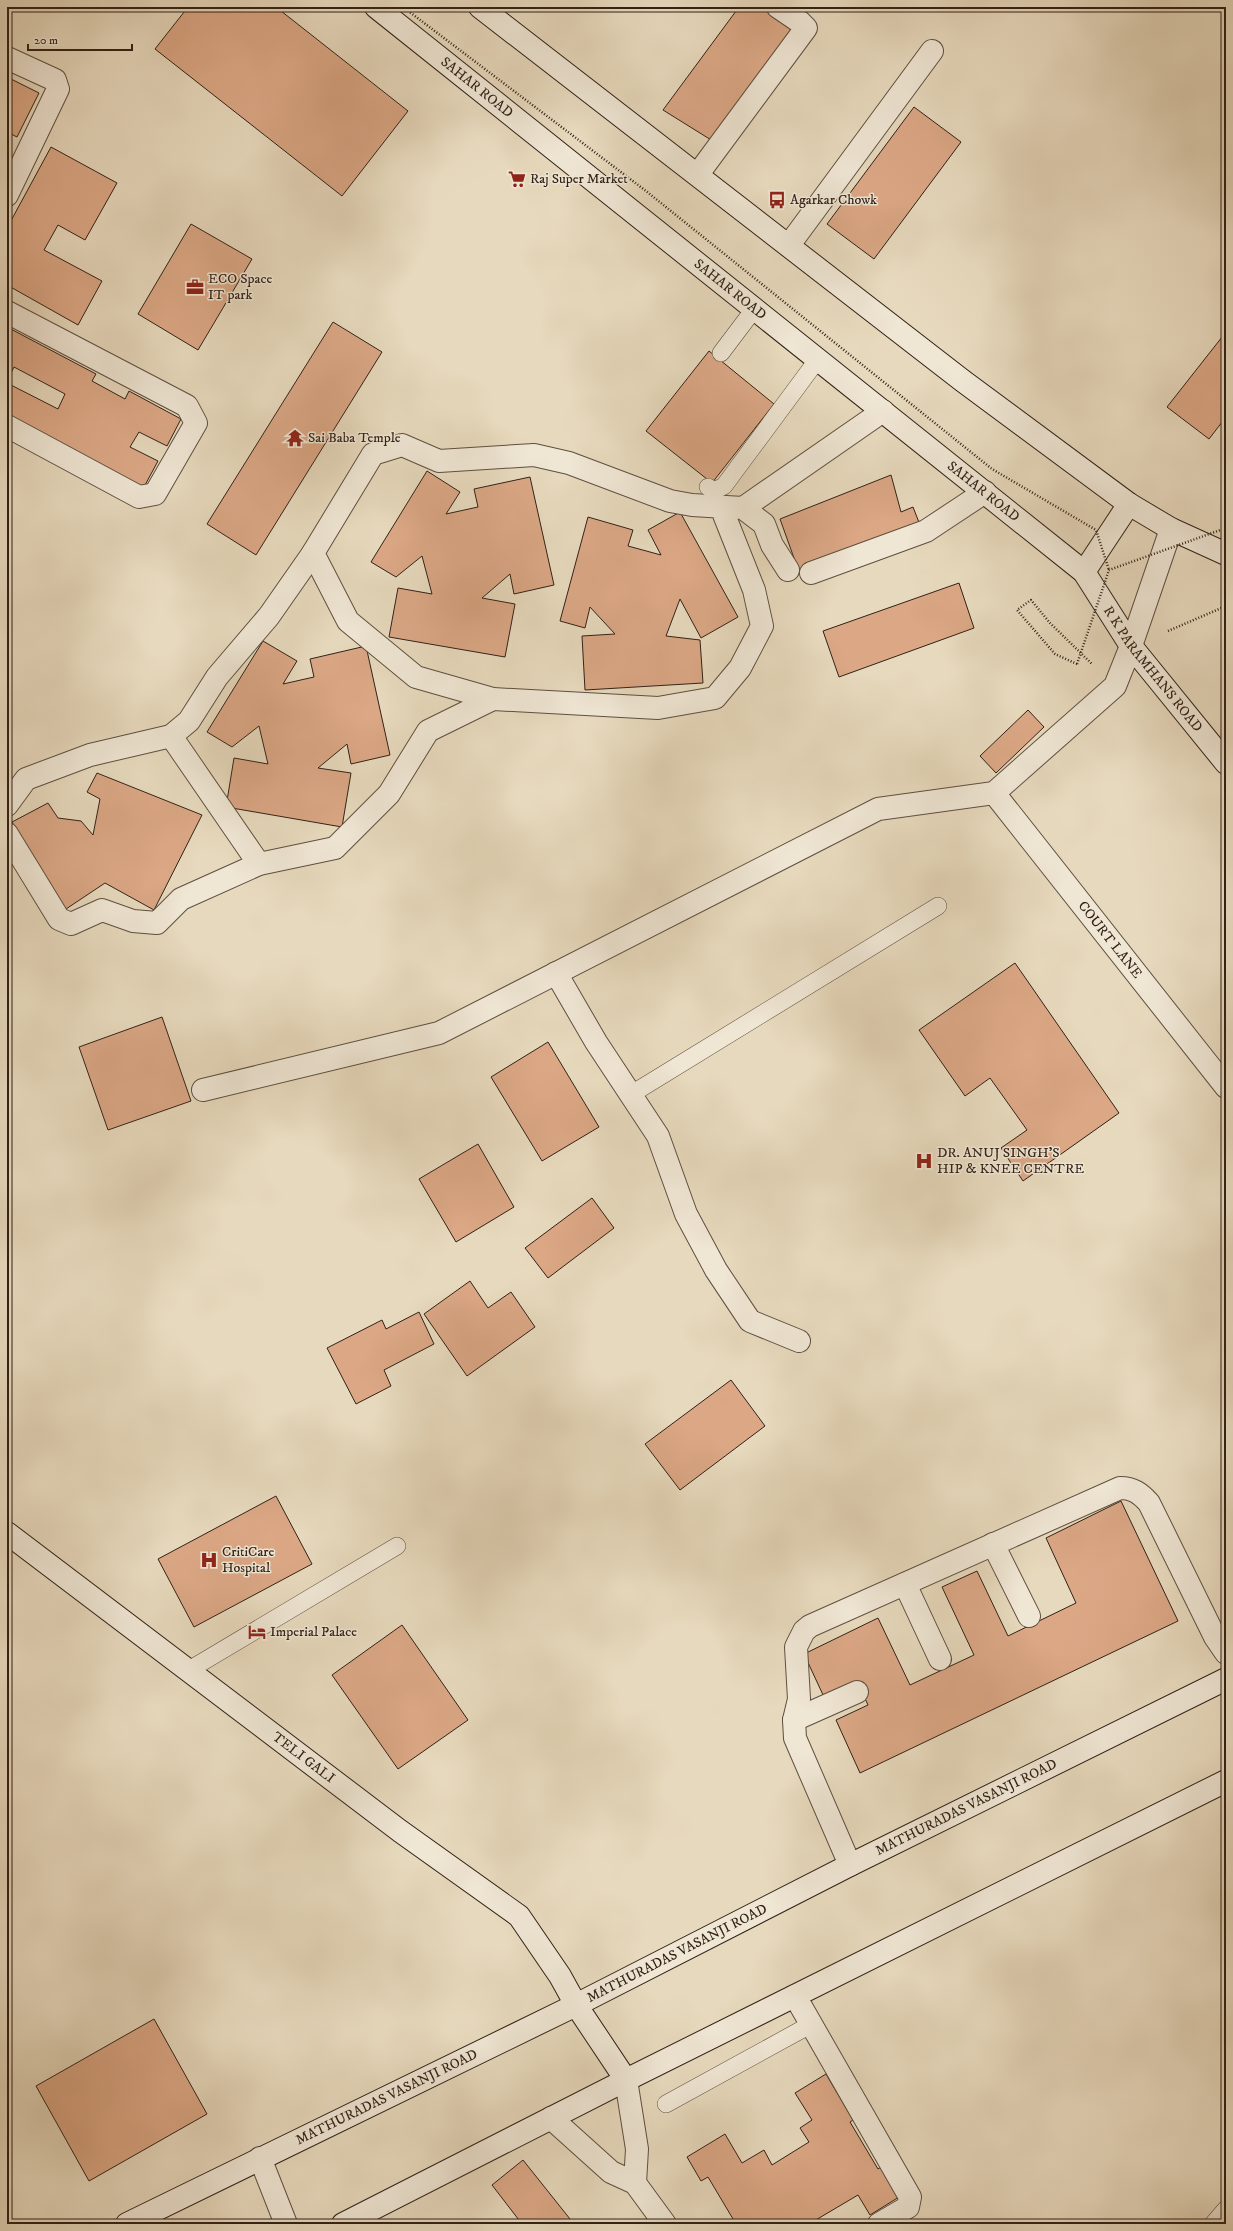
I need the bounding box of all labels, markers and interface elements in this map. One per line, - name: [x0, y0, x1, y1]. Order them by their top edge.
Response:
- scale bar: [28, 26, 132, 52]
- text: 20 m: [34, 33, 58, 48]
- street label: SAHAR ROAD: [437, 53, 517, 122]
- supermarket icon: Raj Super Market: [507, 169, 527, 189]
- place label: Raj Super Market: [530, 170, 628, 188]
- bus stop icon: Agarkar Chowk: [767, 190, 787, 210]
- place label: Agarkar Chowk: [790, 191, 877, 209]
- street label: SAHAR ROAD: [690, 255, 770, 324]
- place label: ECO Space IT park: [208, 270, 272, 304]
- office icon: ECO Space IT park: [185, 277, 205, 297]
- temple icon: Sai Baba Temple: [285, 428, 305, 448]
- place label: Sai Baba Temple: [308, 429, 401, 447]
- street label: SAHAR ROAD: [943, 457, 1023, 526]
- street label: R K PARAMHANS ROAD: [1099, 603, 1206, 736]
- street label: COURT LANE: [1074, 897, 1146, 982]
- place label: DR. ANUJ SINGH'S HIP & KNEE CENTRE: [937, 1144, 1084, 1178]
- hospital icon: DR. ANUJ SINGH'S HIP & KNEE CENTRE: [914, 1151, 934, 1171]
- place label: CritiCare Hospital: [222, 1543, 275, 1577]
- hospital icon: CritiCare Hospital: [199, 1550, 219, 1570]
- hotel icon: Imperial Palace: [247, 1622, 267, 1642]
- place label: Imperial Palace: [270, 1623, 357, 1641]
- street label: TELI GALI: [268, 1728, 339, 1787]
- street label: MATHURADAS VASANJI ROAD: [873, 1755, 1060, 1860]
- street label: MATHURADAS VASANJI ROAD: [584, 1900, 770, 2007]
- street label: MATHURADAS VASANJI ROAD: [293, 2045, 481, 2149]

